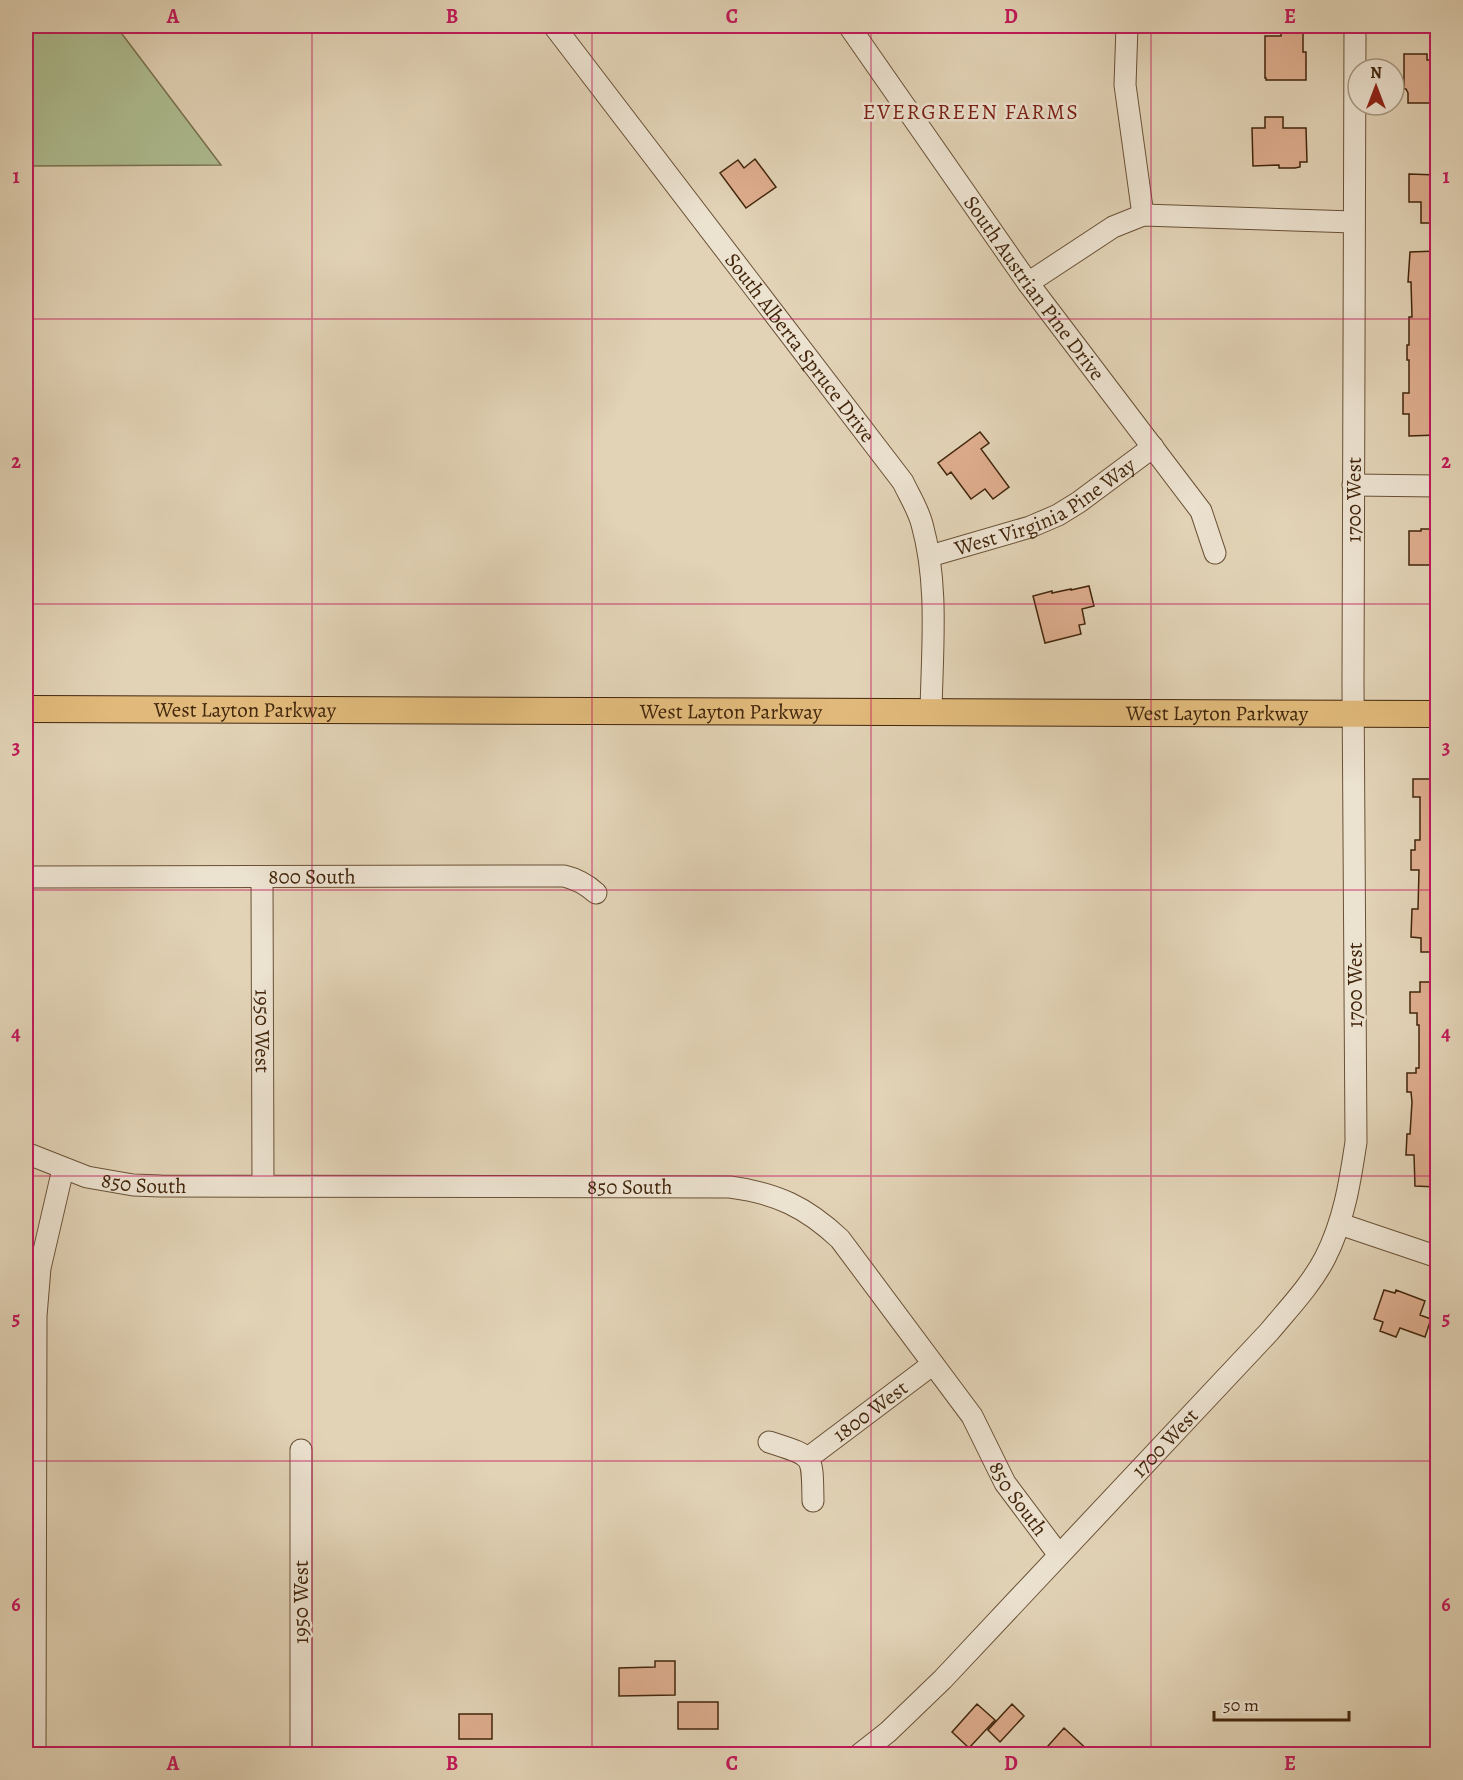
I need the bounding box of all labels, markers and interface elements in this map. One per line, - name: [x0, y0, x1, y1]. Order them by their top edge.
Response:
- text: A: [166, 3, 180, 30]
- text: B: [446, 3, 458, 30]
- text: C: [726, 3, 738, 30]
- text: D: [1004, 3, 1018, 30]
- text: E: [1284, 3, 1296, 30]
- north arrow: [1346, 57, 1406, 117]
- text: N: [1370, 62, 1382, 84]
- district label: EVERGREEN FARMS: [863, 97, 1079, 127]
- text: 1: [12, 163, 20, 190]
- text: 1: [1442, 163, 1450, 190]
- street label: South Austrian Pine Drive: [957, 190, 1111, 386]
- street label: South Alberta Spruce Drive: [719, 247, 882, 448]
- text: 2: [11, 448, 21, 475]
- text: 2: [1441, 448, 1451, 475]
- street label: West Virginia Pine Way: [950, 451, 1141, 562]
- street label: 1700 West: [1339, 457, 1368, 542]
- street label: West Layton Parkway: [153, 695, 337, 724]
- street label: West Layton Parkway: [639, 697, 823, 726]
- street label: West Layton Parkway: [1125, 699, 1309, 728]
- text: 3: [12, 734, 20, 761]
- text: 3: [1442, 734, 1450, 761]
- street label: 800 South: [268, 862, 356, 891]
- street label: 1700 West: [1341, 942, 1369, 1028]
- street label: 1950 West: [248, 989, 277, 1073]
- text: 4: [11, 1020, 21, 1047]
- text: 4: [1441, 1020, 1451, 1047]
- street label: 850 South: [99, 1166, 186, 1200]
- street label: 850 South: [587, 1173, 672, 1201]
- text: 5: [12, 1305, 20, 1332]
- text: 5: [1442, 1305, 1450, 1332]
- street label: 1800 West: [827, 1374, 913, 1448]
- street label: 1700 West: [1125, 1402, 1204, 1484]
- street label: 850 South: [983, 1457, 1054, 1542]
- street label: 1950 West: [287, 1560, 315, 1644]
- text: 6: [11, 1591, 21, 1618]
- text: 6: [1441, 1591, 1451, 1618]
- scale bar: [1214, 1684, 1349, 1722]
- text: 50 m: [1223, 1693, 1259, 1717]
- text: A: [166, 1750, 180, 1777]
- text: B: [446, 1750, 458, 1777]
- text: C: [726, 1750, 738, 1777]
- text: D: [1004, 1750, 1018, 1777]
- text: E: [1284, 1750, 1296, 1777]

